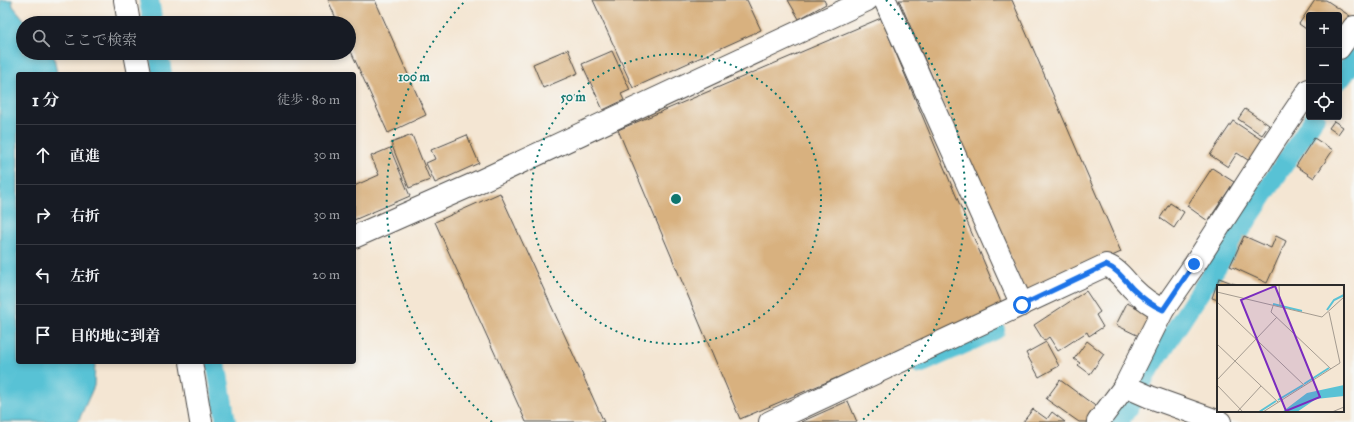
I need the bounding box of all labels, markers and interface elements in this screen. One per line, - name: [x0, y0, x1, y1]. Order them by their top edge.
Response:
- map controls: [1306, 12, 1342, 120]
- button: +: [1306, 12, 1342, 48]
- search box: [16, 16, 356, 60]
- icon: search: [30, 27, 52, 49]
- text: ここで検索: [62, 31, 137, 49]
- button: −: [1306, 48, 1342, 84]
- text: 100 m: [398, 70, 431, 84]
- button: locate: [1306, 84, 1342, 120]
- text: 1 分: [32, 90, 59, 111]
- text: 50 m: [560, 90, 587, 104]
- text: 徒歩 · 80 m: [277, 92, 340, 108]
- icon: ahead: [32, 144, 54, 166]
- text: 直進: [70, 147, 100, 165]
- text: 30 m: [314, 147, 340, 163]
- centre of rings: [669, 192, 683, 206]
- icon: right: [32, 204, 54, 226]
- text: 右折: [70, 207, 100, 225]
- text: 30 m: [314, 207, 340, 223]
- route end: [1185, 255, 1203, 273]
- icon: left: [32, 264, 54, 286]
- text: 左折: [70, 267, 100, 285]
- text: 20 m: [312, 267, 340, 283]
- inset map: [1217, 285, 1344, 412]
- route start: [1013, 296, 1031, 314]
- icon: arrive: [32, 324, 54, 346]
- text: 目的地に到着: [70, 327, 160, 345]

